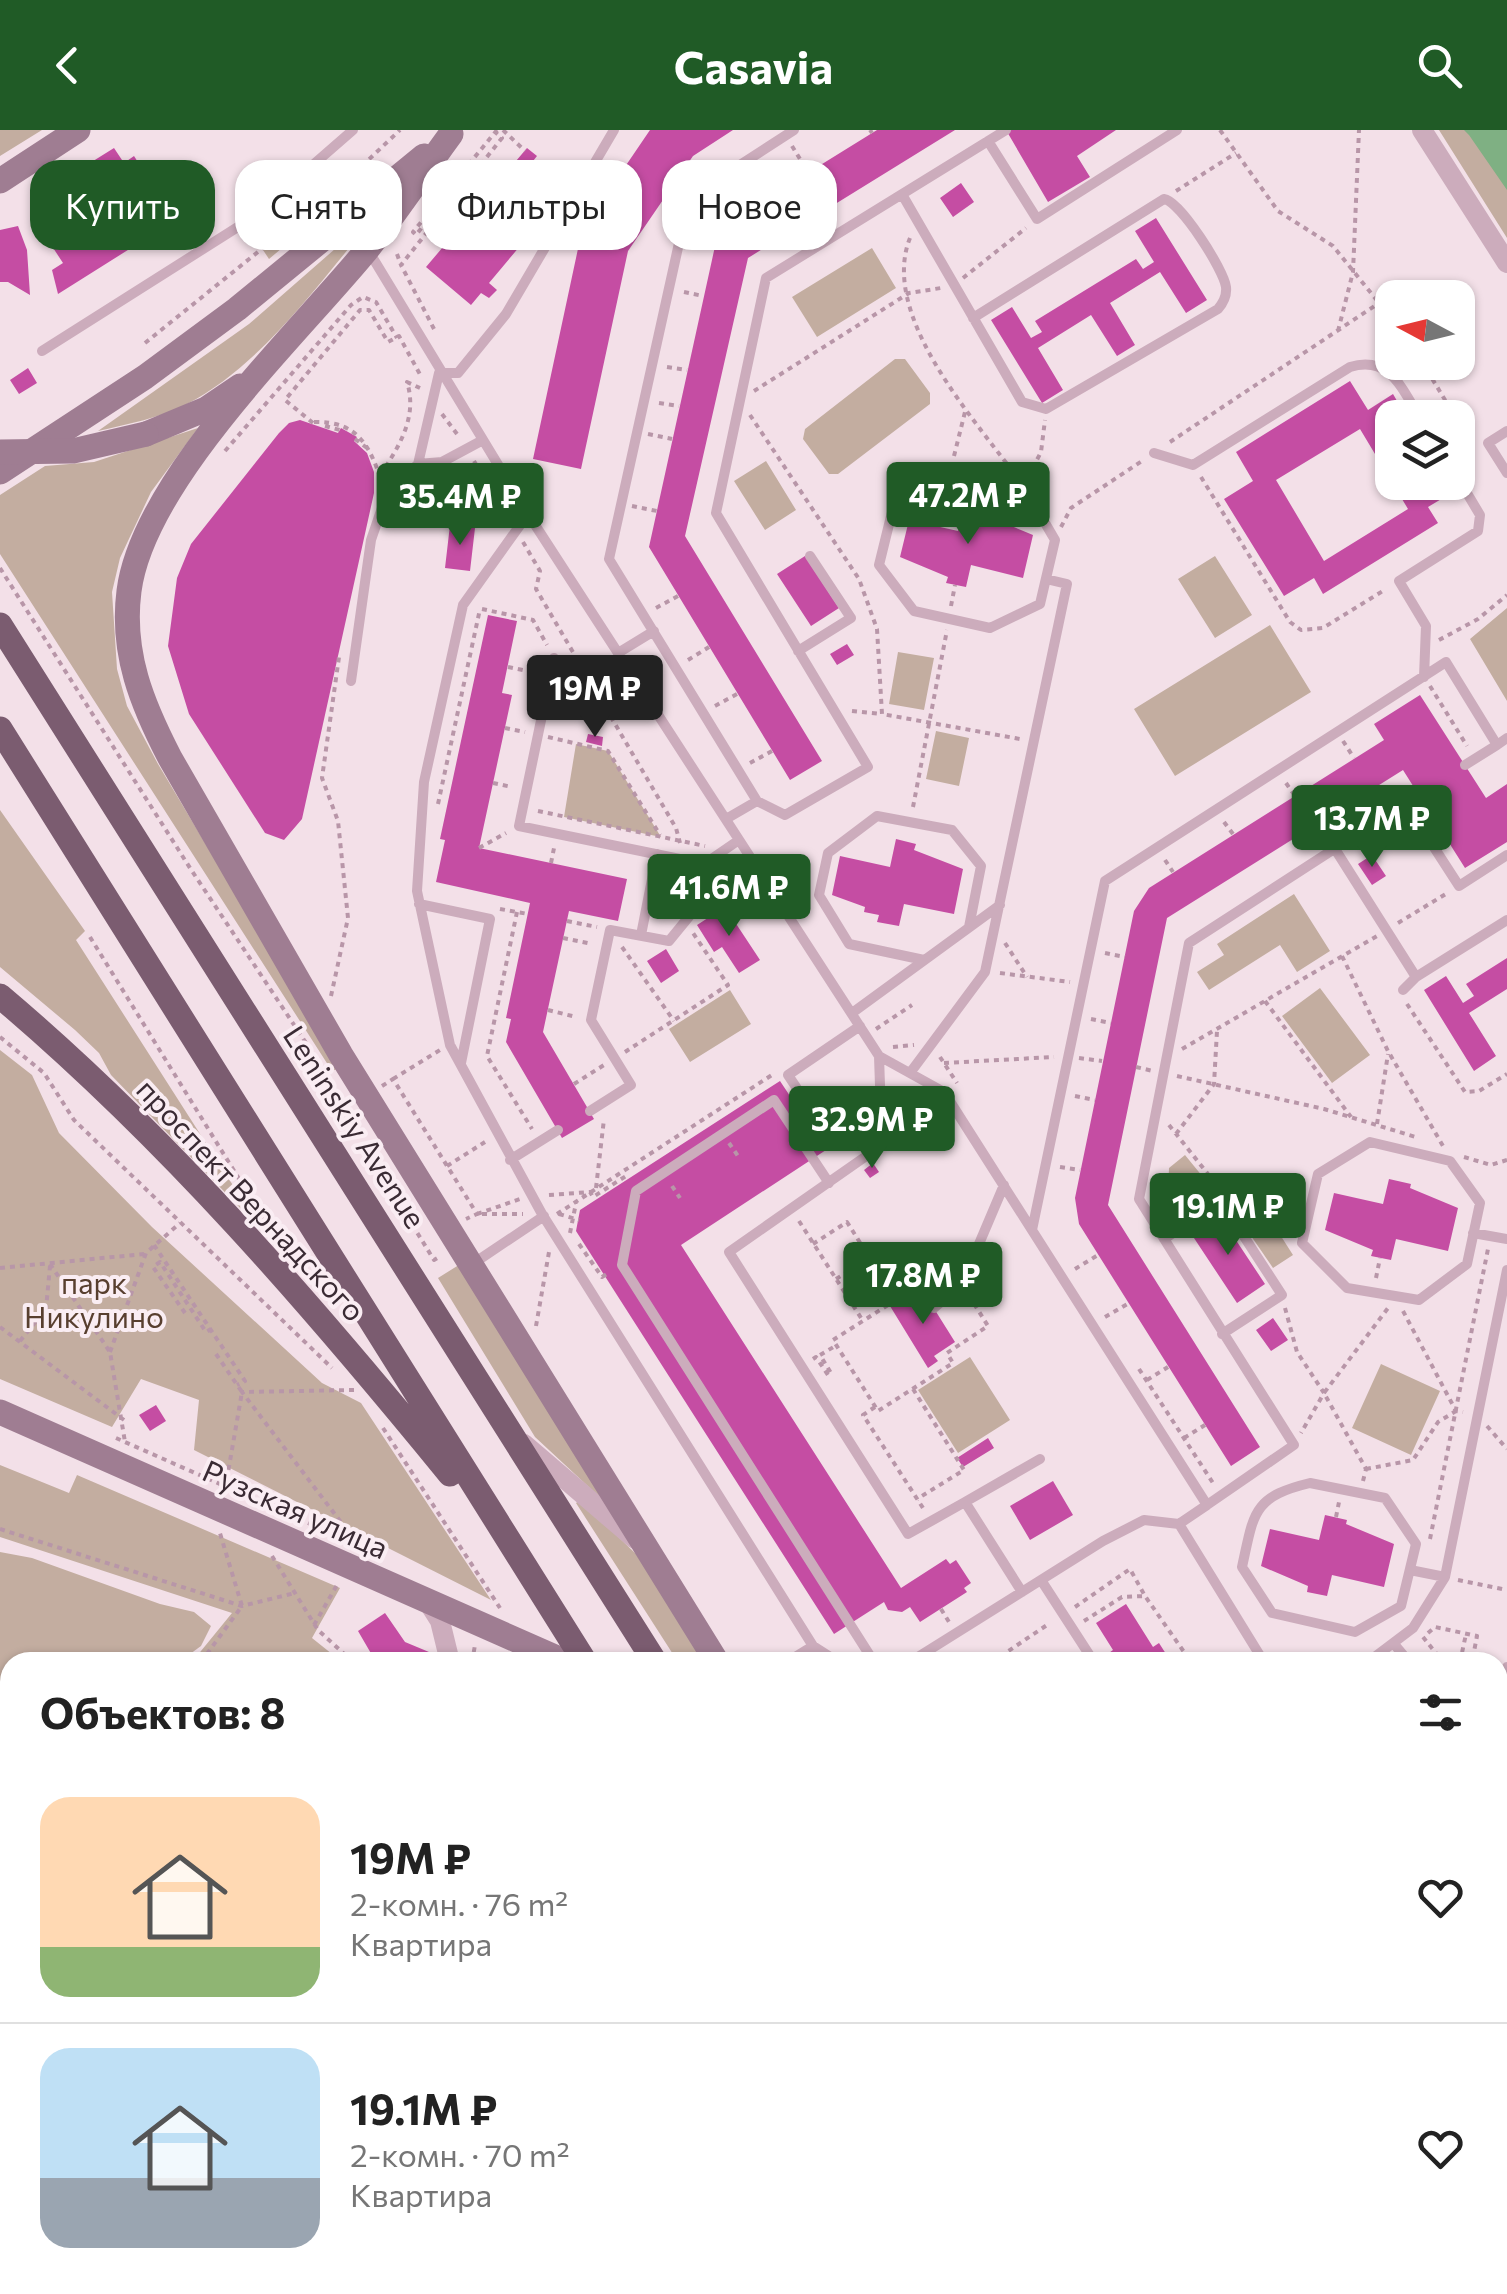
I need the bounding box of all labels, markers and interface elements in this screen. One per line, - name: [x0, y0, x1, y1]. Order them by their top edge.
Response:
- icon: back: [40, 38, 95, 93]
- text: Casavia: [674, 38, 833, 93]
- icon: search: [1412, 38, 1467, 93]
- chip: Купить: [30, 160, 215, 250]
- chip: Снять: [235, 160, 402, 250]
- chip: Фильтры: [422, 160, 642, 250]
- chip: Новое: [662, 160, 837, 250]
- north arrow: [1375, 280, 1475, 380]
- map controls: [1375, 280, 1475, 500]
- button: layers: [1375, 400, 1475, 500]
- pin: 47.2M ₽: [876, 462, 1060, 547]
- pin: 35.4M ₽: [368, 463, 552, 548]
- text: 47.2M ₽: [909, 474, 1027, 514]
- text: 35.4M ₽: [399, 475, 521, 515]
- pin: 19M ₽: [525, 655, 665, 740]
- text: 19M ₽: [549, 667, 641, 707]
- pin: 13.7M ₽: [1280, 785, 1464, 870]
- text: 13.7M ₽: [1314, 797, 1430, 837]
- pin: 41.6M ₽: [637, 854, 821, 939]
- text: 41.6M ₽: [670, 866, 788, 906]
- street label: Leninskiy Avenue: [277, 1018, 435, 1234]
- street label: проспект Вернадского: [130, 1070, 374, 1328]
- pin: 32.9M ₽: [780, 1086, 964, 1171]
- text: 32.9M ₽: [811, 1098, 933, 1138]
- pin: 19.1M ₽: [1136, 1173, 1320, 1258]
- text: 19.1M ₽: [1172, 1185, 1284, 1225]
- pin: 17.8M ₽: [831, 1242, 1015, 1327]
- text: 17.8M ₽: [865, 1254, 981, 1294]
- park label: парк Никулино: [24, 1263, 164, 1334]
- street label: Рузская улица: [198, 1451, 394, 1565]
- icon: filters: [1413, 1685, 1468, 1740]
- text: Объектов: 8: [40, 1686, 285, 1738]
- text: 19M ₽: [350, 1831, 471, 1883]
- icon: home: [120, 1837, 240, 1957]
- icon: heart: [1413, 1870, 1468, 1925]
- text: 2-комн. · 76 m²: [350, 1883, 568, 1923]
- text: Квартира: [350, 1923, 492, 1963]
- text: 19.1M ₽: [350, 2082, 498, 2134]
- icon: home: [120, 2088, 240, 2208]
- icon: heart: [1413, 2121, 1468, 2176]
- text: 2-комн. · 70 m²: [350, 2134, 570, 2174]
- text: Квартира: [350, 2174, 492, 2214]

